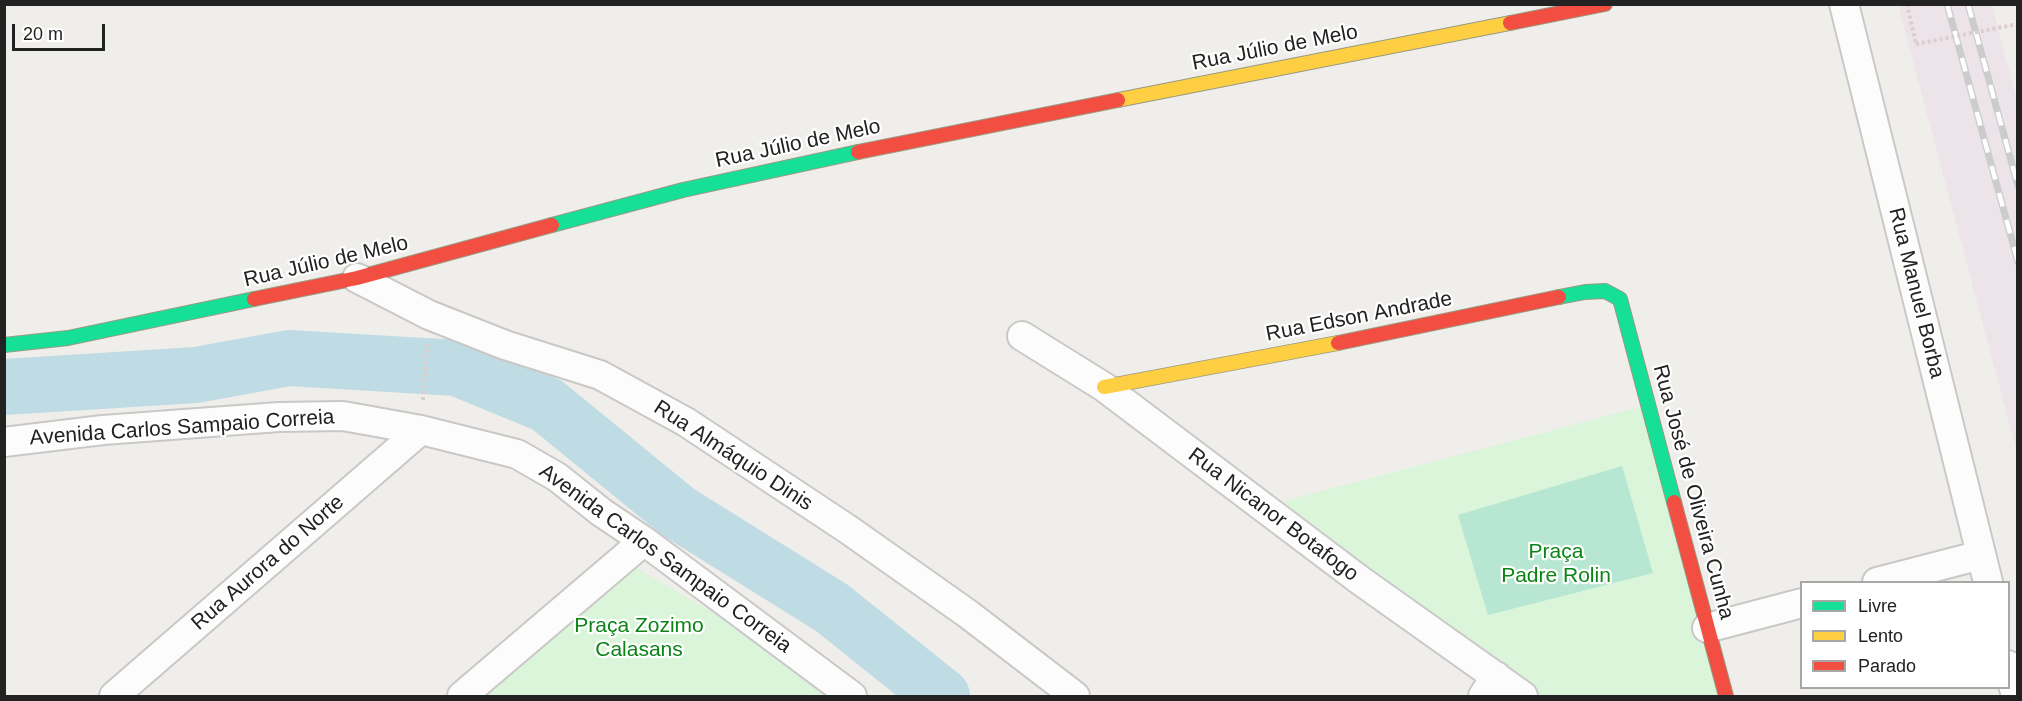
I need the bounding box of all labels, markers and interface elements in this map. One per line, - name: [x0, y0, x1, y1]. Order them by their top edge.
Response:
- scale bar: [15, 12, 108, 50]
- street label: Rua Júlio de Melo: [1190, 20, 1360, 76]
- text: 20 m: [23, 24, 63, 44]
- street label: Rua Júlio de Melo: [713, 114, 883, 174]
- street label: Rua Manuel Borba: [1883, 205, 1949, 381]
- street label: Rua Júlio de Melo: [241, 231, 411, 293]
- street label: Rua Edson Andrade: [1264, 287, 1454, 347]
- street label: Rua José de Oliveira Cunha: [1647, 362, 1739, 622]
- street label: Rua Almáquio Dinis: [649, 395, 817, 517]
- street label: Avenida Carlos Sampaio Correia: [29, 405, 335, 451]
- street label: Rua Nicanor Botafogo: [1183, 443, 1363, 587]
- street label: Avenida Carlos Sampaio Correia: [534, 459, 796, 659]
- street label: Rua Aurora do Norte: [187, 490, 349, 636]
- park label: Praça Padre Rolin: [1501, 539, 1611, 589]
- legend: [1800, 581, 2010, 689]
- text: Livre: [1858, 596, 1897, 616]
- park label: Praça Zozimo Calasans: [574, 613, 704, 663]
- text: Lento: [1858, 626, 1903, 646]
- text: Parado: [1858, 656, 1916, 676]

